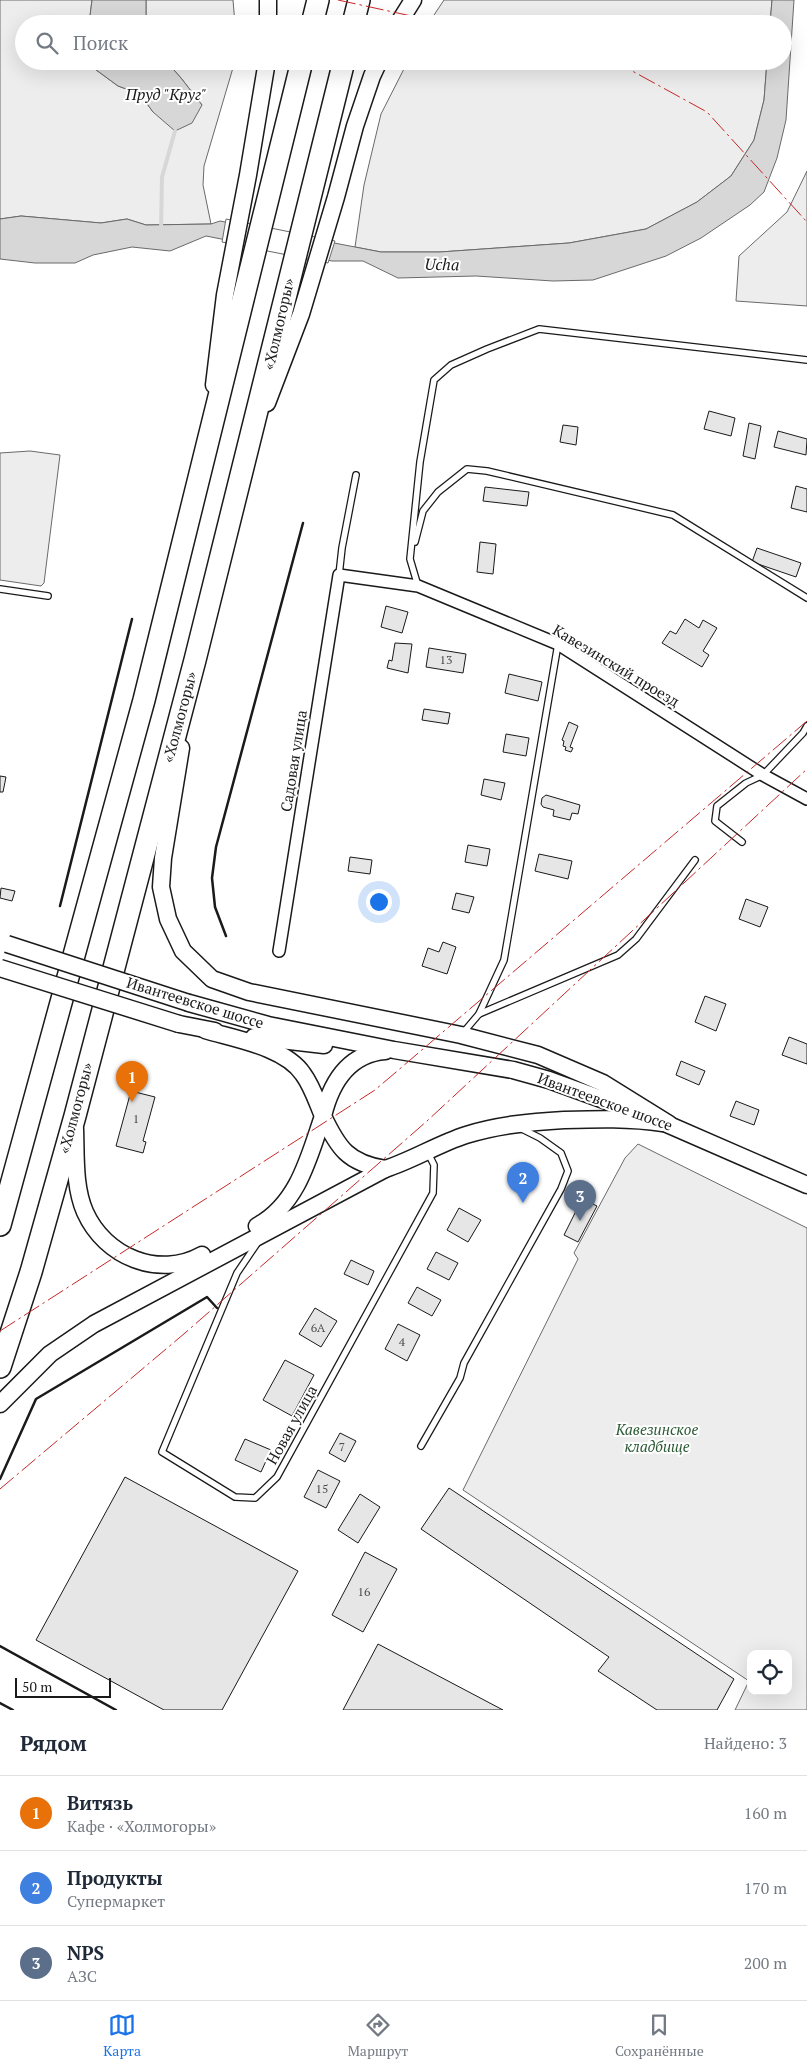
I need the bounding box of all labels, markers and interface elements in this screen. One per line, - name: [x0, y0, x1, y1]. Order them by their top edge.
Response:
- search box: [15, 15, 792, 70]
- icon: search: [33, 29, 61, 57]
- text: Поиск: [73, 30, 128, 55]
- water label: Пруд "Круг": [124, 83, 207, 105]
- water label: Ucha: [424, 253, 460, 275]
- street label: «Холмогоры»: [258, 276, 298, 372]
- street label: Кавезинский проезд: [549, 619, 684, 711]
- house number: 13: [440, 652, 452, 667]
- street label: «Холмогоры»: [157, 669, 201, 764]
- street label: Садовая улица: [275, 708, 311, 813]
- your location: [366, 889, 392, 915]
- street label: Ивантеевское шоссе: [124, 972, 266, 1032]
- street label: «Холмогоры»: [53, 1060, 97, 1155]
- pin: 1: [116, 1061, 148, 1102]
- street label: Ивантеевское шоссе: [535, 1067, 676, 1135]
- house number: 1: [133, 1111, 139, 1126]
- pin: 2: [507, 1162, 539, 1203]
- pin: 3: [564, 1180, 596, 1221]
- house number: 6А: [311, 1320, 326, 1335]
- house number: 4: [399, 1334, 406, 1349]
- street label: Новая улица: [261, 1381, 321, 1468]
- park label: Кавезинское кладбище: [615, 1419, 698, 1456]
- house number: 7: [339, 1439, 345, 1454]
- house number: 15: [316, 1481, 328, 1496]
- house number: 16: [358, 1584, 371, 1599]
- map controls: [747, 1650, 792, 1695]
- button: locate: [747, 1650, 792, 1695]
- scale bar: [15, 1675, 111, 1698]
- text: 50 m: [22, 1677, 52, 1696]
- text: Рядом: [20, 1729, 87, 1757]
- text: Найдено: 3: [704, 1732, 787, 1754]
- text: Витязь: [67, 1790, 133, 1815]
- text: 1: [31, 1802, 41, 1824]
- text: 160 m: [744, 1802, 787, 1824]
- text: Кафе · «Холмогоры»: [67, 1815, 216, 1837]
- text: Продукты: [67, 1865, 163, 1890]
- text: 2: [31, 1877, 41, 1899]
- text: 170 m: [744, 1877, 787, 1899]
- text: Супермаркет: [67, 1890, 165, 1912]
- text: NPS: [67, 1940, 104, 1965]
- text: 3: [31, 1952, 41, 1974]
- text: 200 m: [744, 1952, 787, 1974]
- text: АЗС: [67, 1965, 97, 1987]
- tab: Карта: [103, 2011, 141, 2060]
- tab: Маршрут: [348, 2011, 408, 2060]
- tab: Сохранённые: [615, 2011, 704, 2060]

